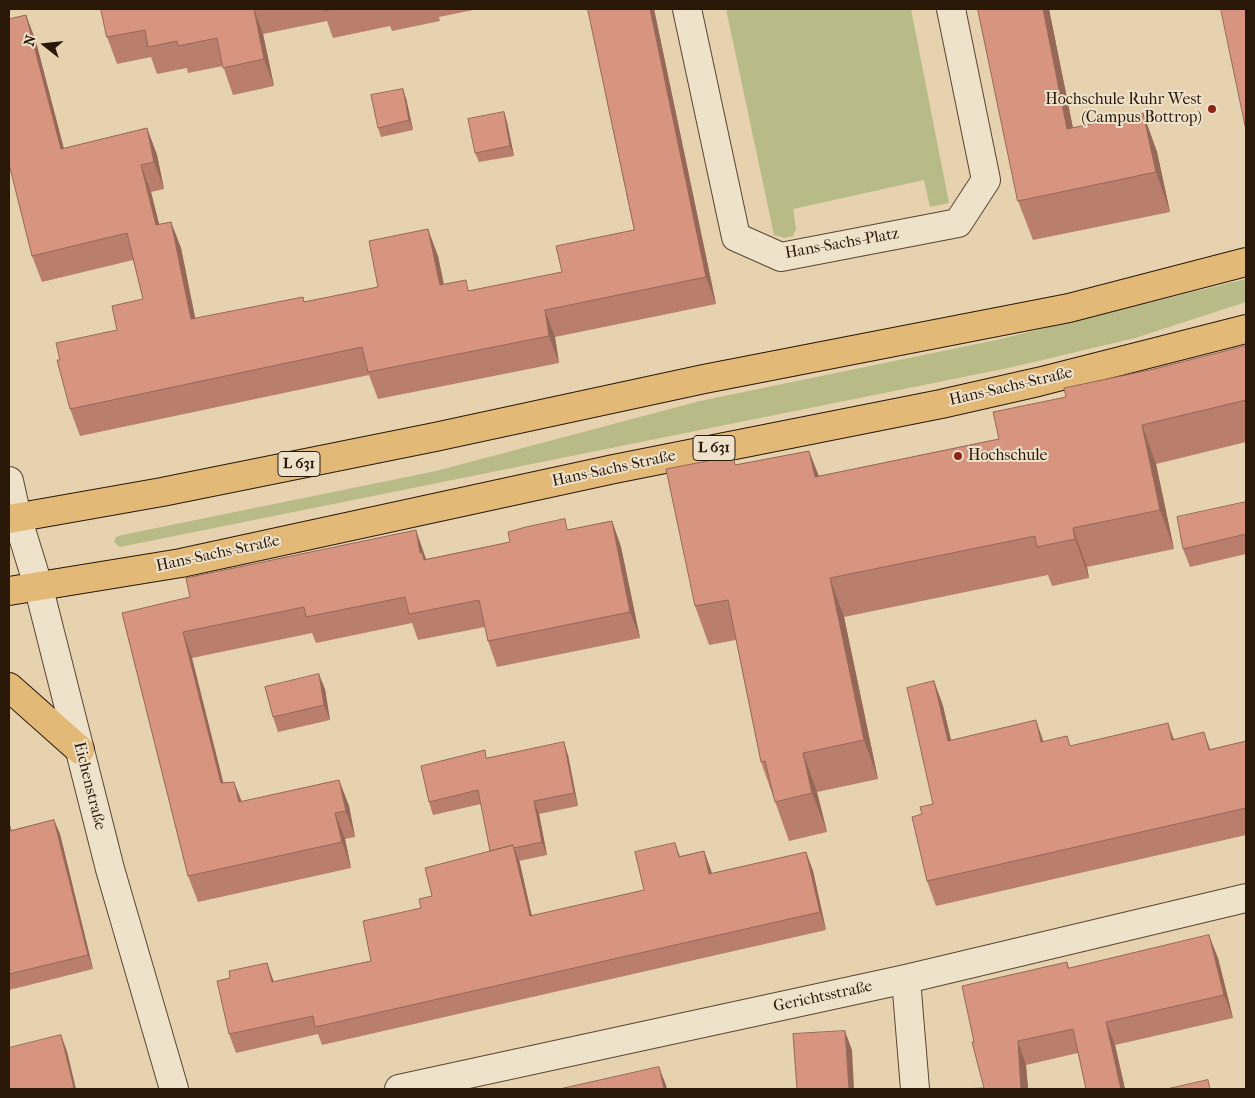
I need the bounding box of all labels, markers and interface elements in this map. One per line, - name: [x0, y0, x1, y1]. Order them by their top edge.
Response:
- north arrow: [20, 20, 70, 70]
- text: N: [20, 33, 40, 48]
- place label: Hochschule Ruhr West (Campus Bottrop): [1045, 90, 1202, 128]
- marker: Hochschule Ruhr West (Campus Bottrop): [1206, 103, 1218, 115]
- street label: Hans-Sachs-Platz: [784, 225, 900, 263]
- street label: Hans-Sachs-Straße: [947, 363, 1075, 411]
- road number: L 631: [693, 436, 735, 460]
- place label: Hochschule: [968, 446, 1047, 466]
- street label: Hans-Sachs-Straße: [550, 447, 678, 491]
- marker: Hochschule: [952, 450, 964, 462]
- road number: L 631: [278, 452, 320, 476]
- street label: Hans-Sachs-Straße: [154, 532, 282, 576]
- street label: Eichenstraße: [69, 740, 109, 832]
- street label: Gerichtsstraße: [772, 977, 874, 1017]

